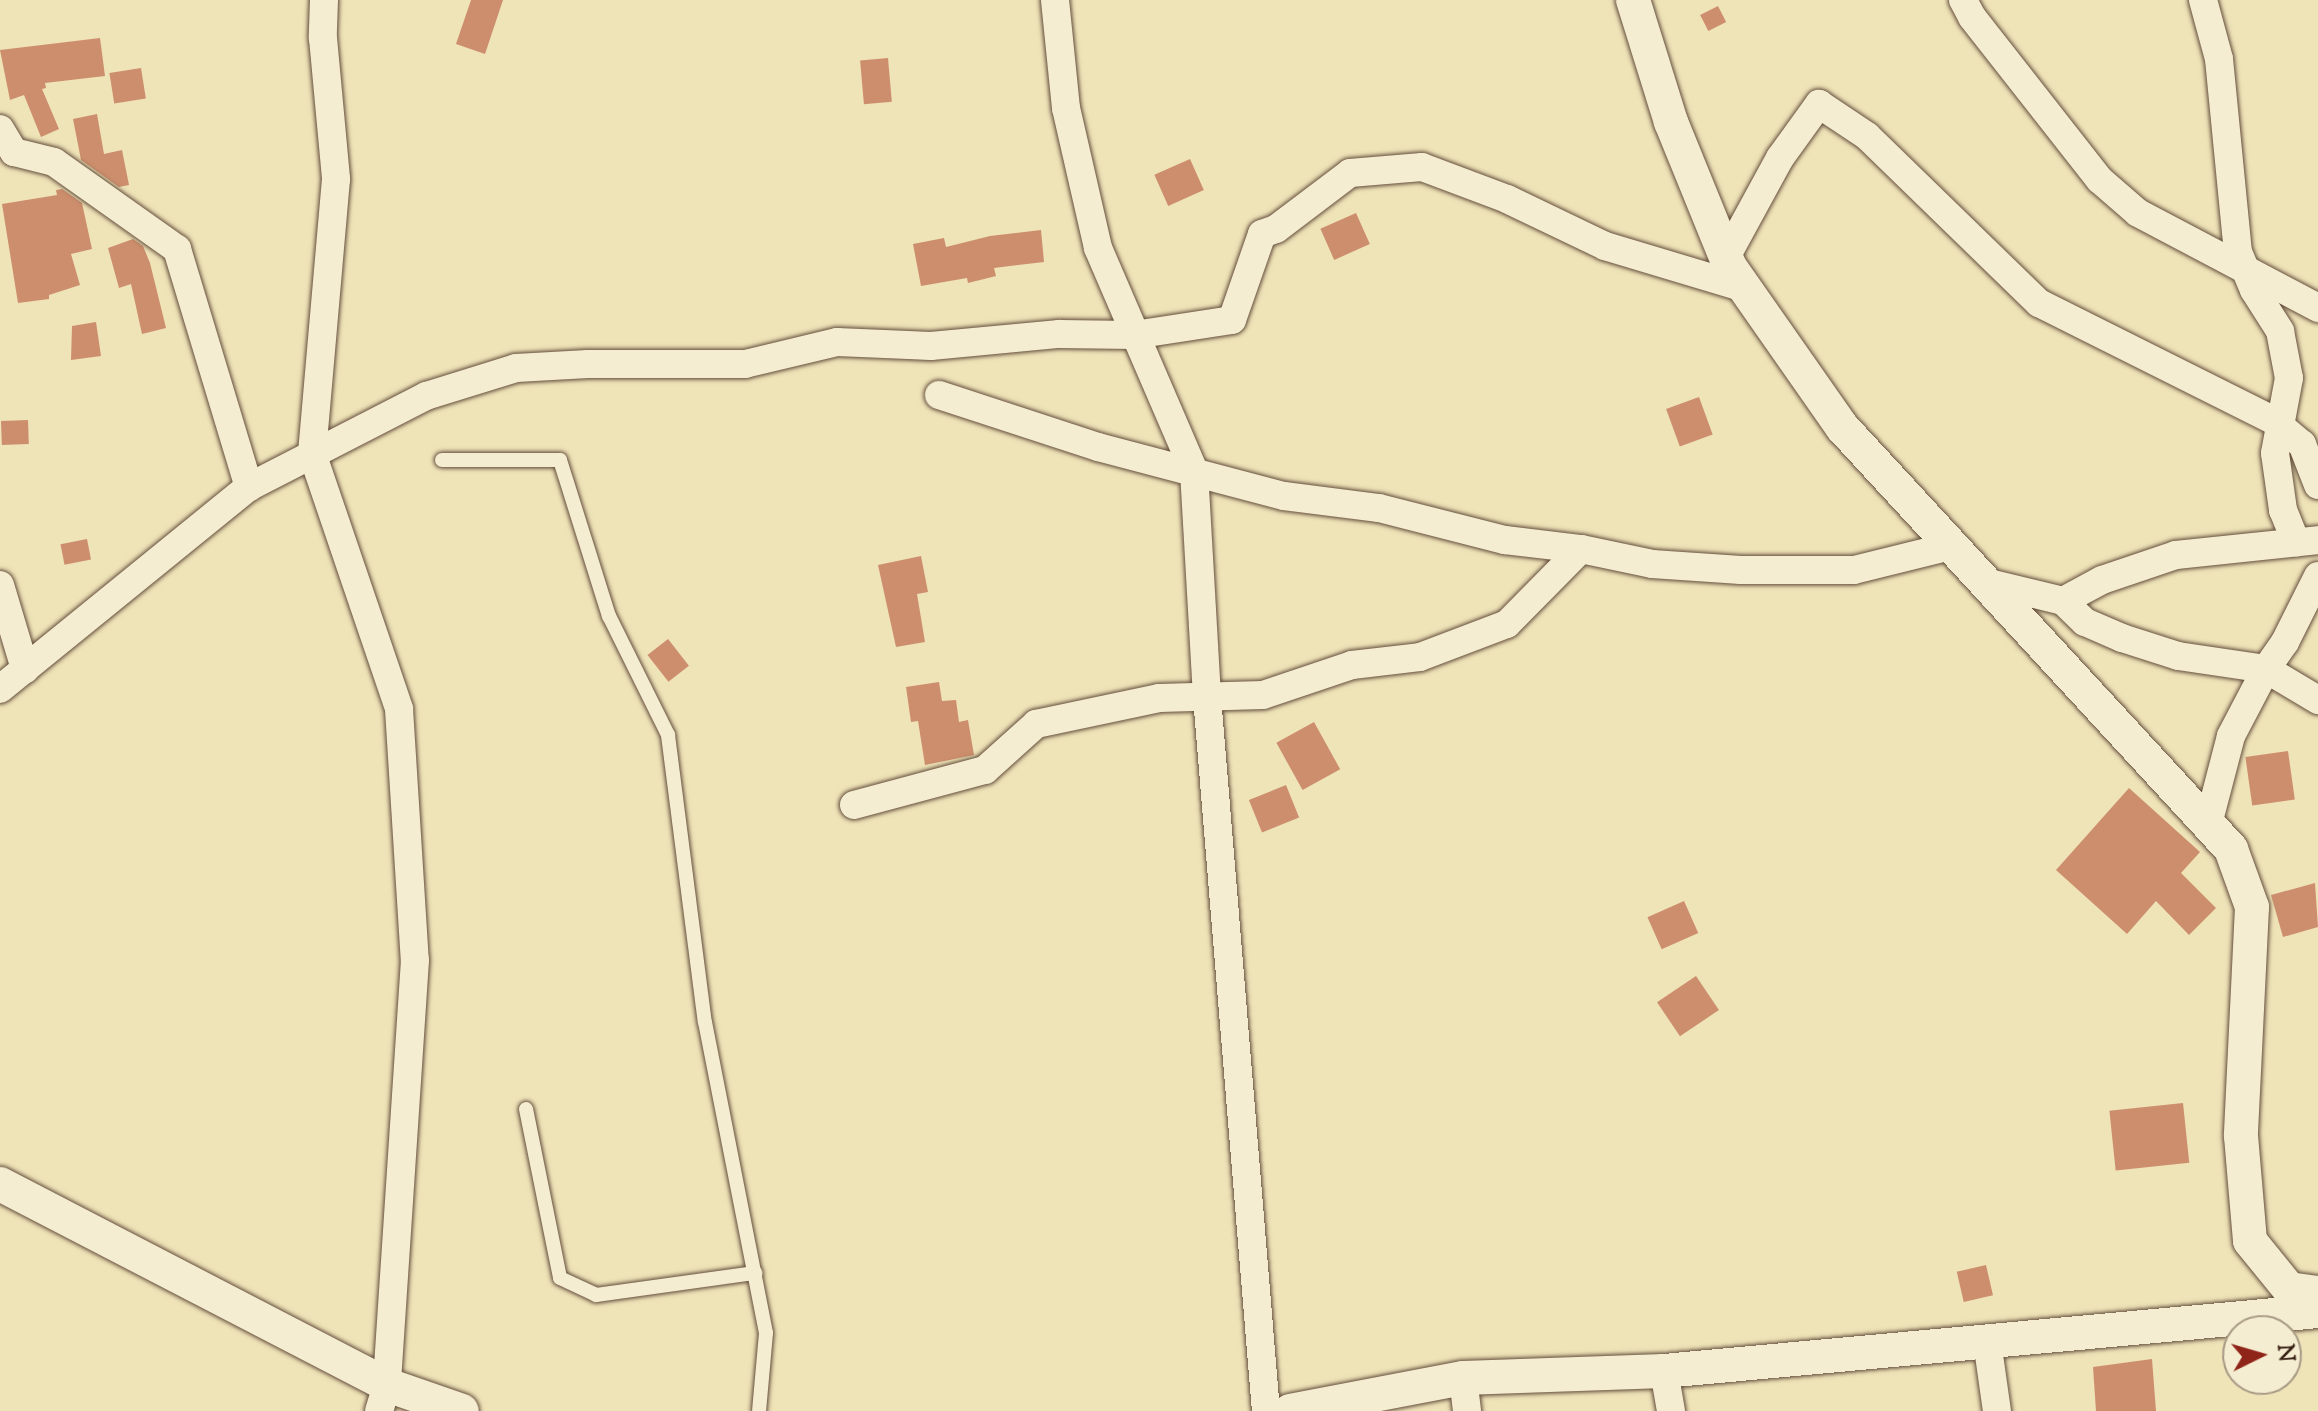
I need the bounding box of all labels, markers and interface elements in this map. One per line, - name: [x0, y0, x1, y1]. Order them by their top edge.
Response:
- north arrow: [2222, 1315, 2302, 1395]
- text: N: [2267, 1343, 2301, 1363]

